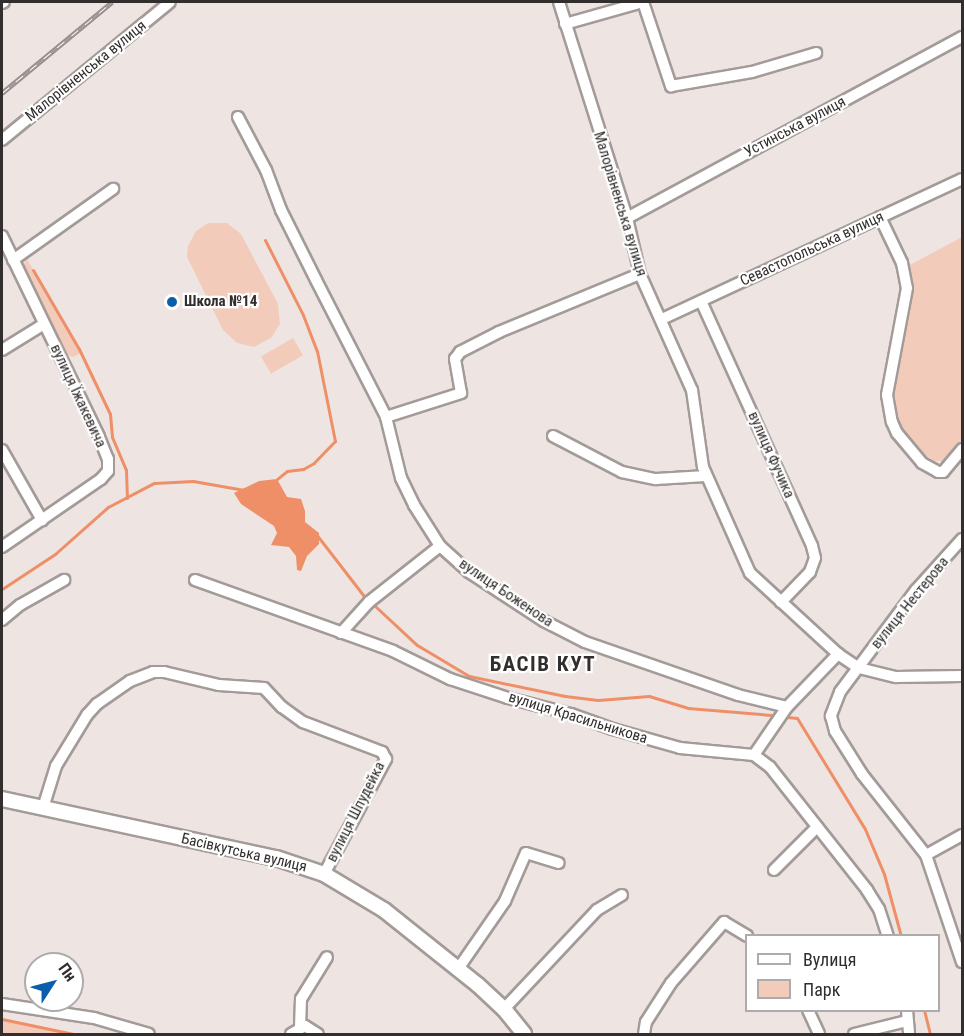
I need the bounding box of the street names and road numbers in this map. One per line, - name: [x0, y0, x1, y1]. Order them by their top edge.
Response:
- street label: Малорівненська вулиця: [22, 17, 150, 125]
- street label: Устинська вулиця: [741, 93, 849, 161]
- street label: Малорівненська вулиця: [589, 130, 651, 278]
- street label: Севастопольська вулиця: [737, 208, 887, 290]
- street label: вулиця Їжакевича: [46, 341, 110, 451]
- street label: вулиця Фучика: [744, 409, 798, 501]
- street label: вулиця Нестерова: [867, 553, 953, 653]
- street label: вулиця Боженова: [455, 555, 557, 631]
- street label: вулиця Красильникова: [506, 688, 650, 748]
- street label: вулиця Шпудейка: [323, 759, 389, 865]
- street label: Басівкутська вулиця: [179, 830, 309, 876]

